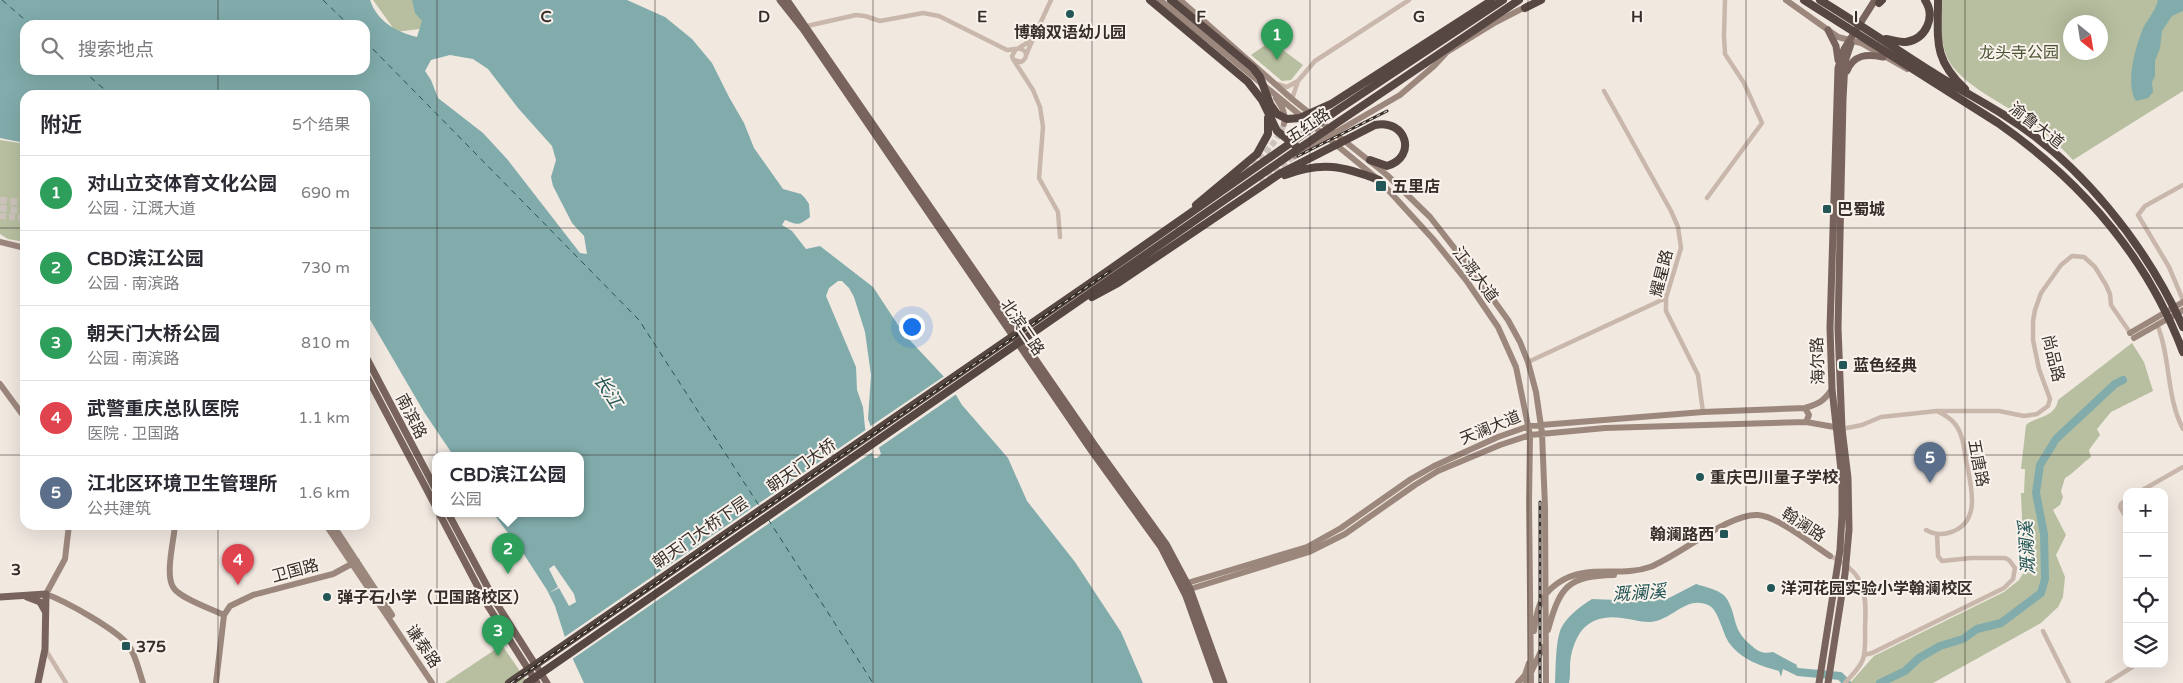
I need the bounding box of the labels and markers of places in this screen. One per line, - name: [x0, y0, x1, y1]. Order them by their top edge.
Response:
- marker: 博翰双语幼儿园: [1064, 8, 1076, 20]
- pin: 1: [1261, 19, 1293, 60]
- place label: 博翰双语幼儿园: [1014, 23, 1126, 43]
- place label: 五里店: [1392, 177, 1440, 197]
- marker: 五里店: [1374, 179, 1388, 193]
- place label: 巴蜀城: [1837, 200, 1885, 220]
- marker: 巴蜀城: [1821, 203, 1833, 215]
- place label: 蓝色经典: [1853, 356, 1917, 376]
- marker: 蓝色经典: [1837, 359, 1849, 371]
- pin: 5: [1914, 442, 1946, 483]
- place label: 重庆巴川量子学校: [1710, 468, 1839, 488]
- marker: 重庆巴川量子学校: [1694, 471, 1706, 483]
- place label: 翰澜路西: [1650, 525, 1714, 545]
- marker: 翰澜路西: [1718, 528, 1730, 540]
- pin: 2: [492, 533, 524, 574]
- pin: 4: [222, 544, 254, 585]
- place label: 洋河花园实验小学翰澜校区: [1781, 579, 1973, 599]
- marker: 洋河花园实验小学翰澜校区: [1765, 582, 1777, 594]
- place label: 弹子石小学（卫国路校区）: [337, 588, 529, 608]
- marker: 弹子石小学（卫国路校区）: [321, 591, 333, 603]
- pin: 3: [482, 615, 514, 656]
- place label: 375: [136, 637, 166, 657]
- marker: 375: [120, 640, 132, 652]

